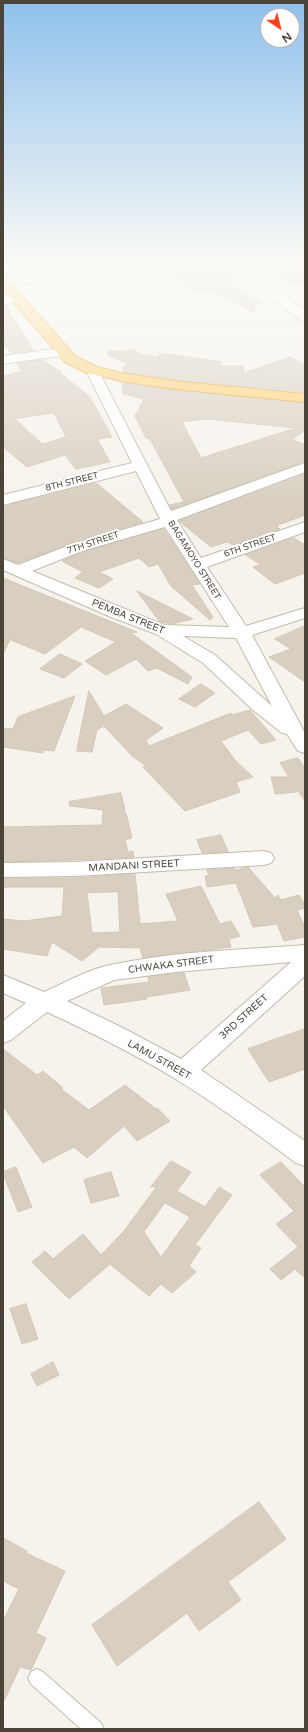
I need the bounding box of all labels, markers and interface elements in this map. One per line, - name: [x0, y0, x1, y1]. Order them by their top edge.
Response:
- north arrow: [260, 8, 300, 48]
- text: N: [279, 30, 294, 45]
- street label: 8TH STREET: [44, 470, 100, 494]
- street label: BAGAMOYO STREET: [165, 518, 223, 602]
- street label: 7TH STREET: [65, 529, 121, 557]
- street label: 6TH STREET: [223, 532, 277, 560]
- street label: PEMBA STREET: [90, 597, 166, 637]
- street label: MANDANI STREET: [88, 858, 180, 874]
- street label: CHWAKA STREET: [127, 954, 215, 976]
- street label: 3RD STREET: [217, 992, 271, 1042]
- street label: LAMU STREET: [125, 1038, 193, 1082]

